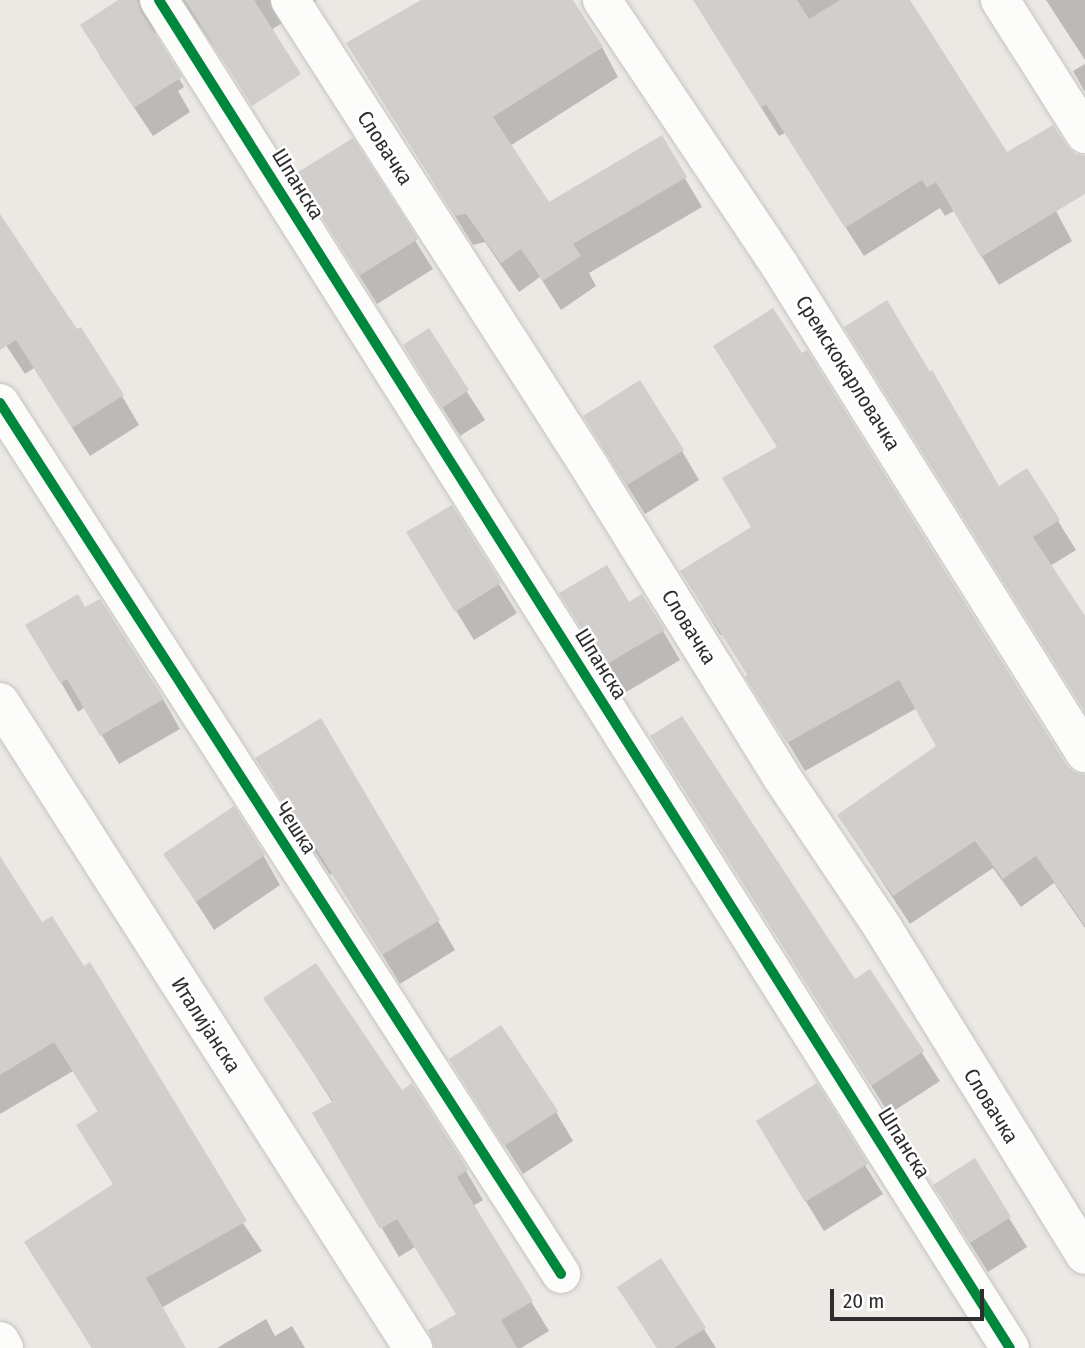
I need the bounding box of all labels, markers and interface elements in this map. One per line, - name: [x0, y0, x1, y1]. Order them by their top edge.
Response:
- street label: Словачка: [352, 106, 418, 190]
- street label: Шпанска: [266, 144, 330, 224]
- street label: Сремскокарловачка: [790, 291, 906, 455]
- street label: Словачка: [656, 585, 722, 669]
- street label: Шпанска: [569, 624, 633, 704]
- street label: Чешка: [270, 797, 322, 859]
- street label: Италијанска: [166, 973, 246, 1077]
- street label: Словачка: [958, 1064, 1024, 1148]
- street label: Шпанска: [872, 1103, 936, 1183]
- scale bar: [833, 1274, 987, 1318]
- text: 20 m: [843, 1288, 884, 1314]

